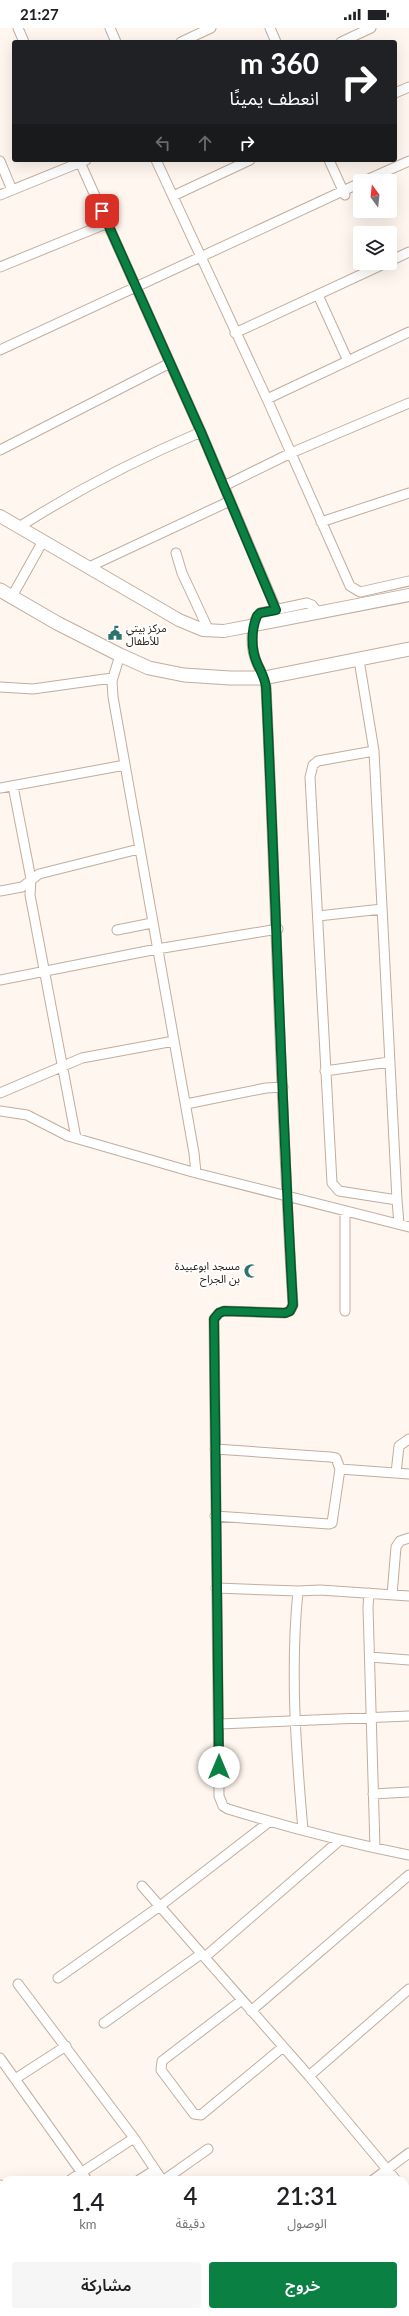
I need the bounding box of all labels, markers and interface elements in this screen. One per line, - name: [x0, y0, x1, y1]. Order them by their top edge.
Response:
- text: 21:27: [20, 5, 59, 23]
- text: 360 m: [240, 46, 319, 80]
- icon: right: [333, 56, 385, 108]
- text: انعطف يمينًا: [229, 87, 319, 109]
- icon: left: [152, 132, 174, 154]
- icon: ahead: [194, 132, 216, 154]
- icon: right: [236, 132, 258, 154]
- north arrow: [353, 174, 397, 218]
- map controls: [353, 174, 397, 270]
- pin: [85, 194, 119, 228]
- icon: arrive: [91, 200, 113, 222]
- button: layers: [353, 226, 397, 270]
- place label: مركز بيتي للأطفال: [126, 621, 167, 647]
- public building icon: مركز بيتي للأطفال: [107, 625, 123, 641]
- place label: مسجد ابوعبيدة بن الجراح: [175, 1259, 240, 1287]
- mosque icon: مسجد ابوعبيدة بن الجراح: [243, 1263, 259, 1279]
- position arrow: [198, 1746, 240, 1788]
- text: 4: [183, 2181, 197, 2210]
- text: 21:31: [276, 2181, 338, 2210]
- text: 1.4: [71, 2187, 105, 2216]
- text: دقيقة: [176, 2215, 205, 2231]
- text: الوصول: [287, 2215, 327, 2231]
- text: km: [79, 2216, 96, 2232]
- button: مشاركة: [12, 2262, 201, 2308]
- button: خروج: [209, 2262, 397, 2308]

